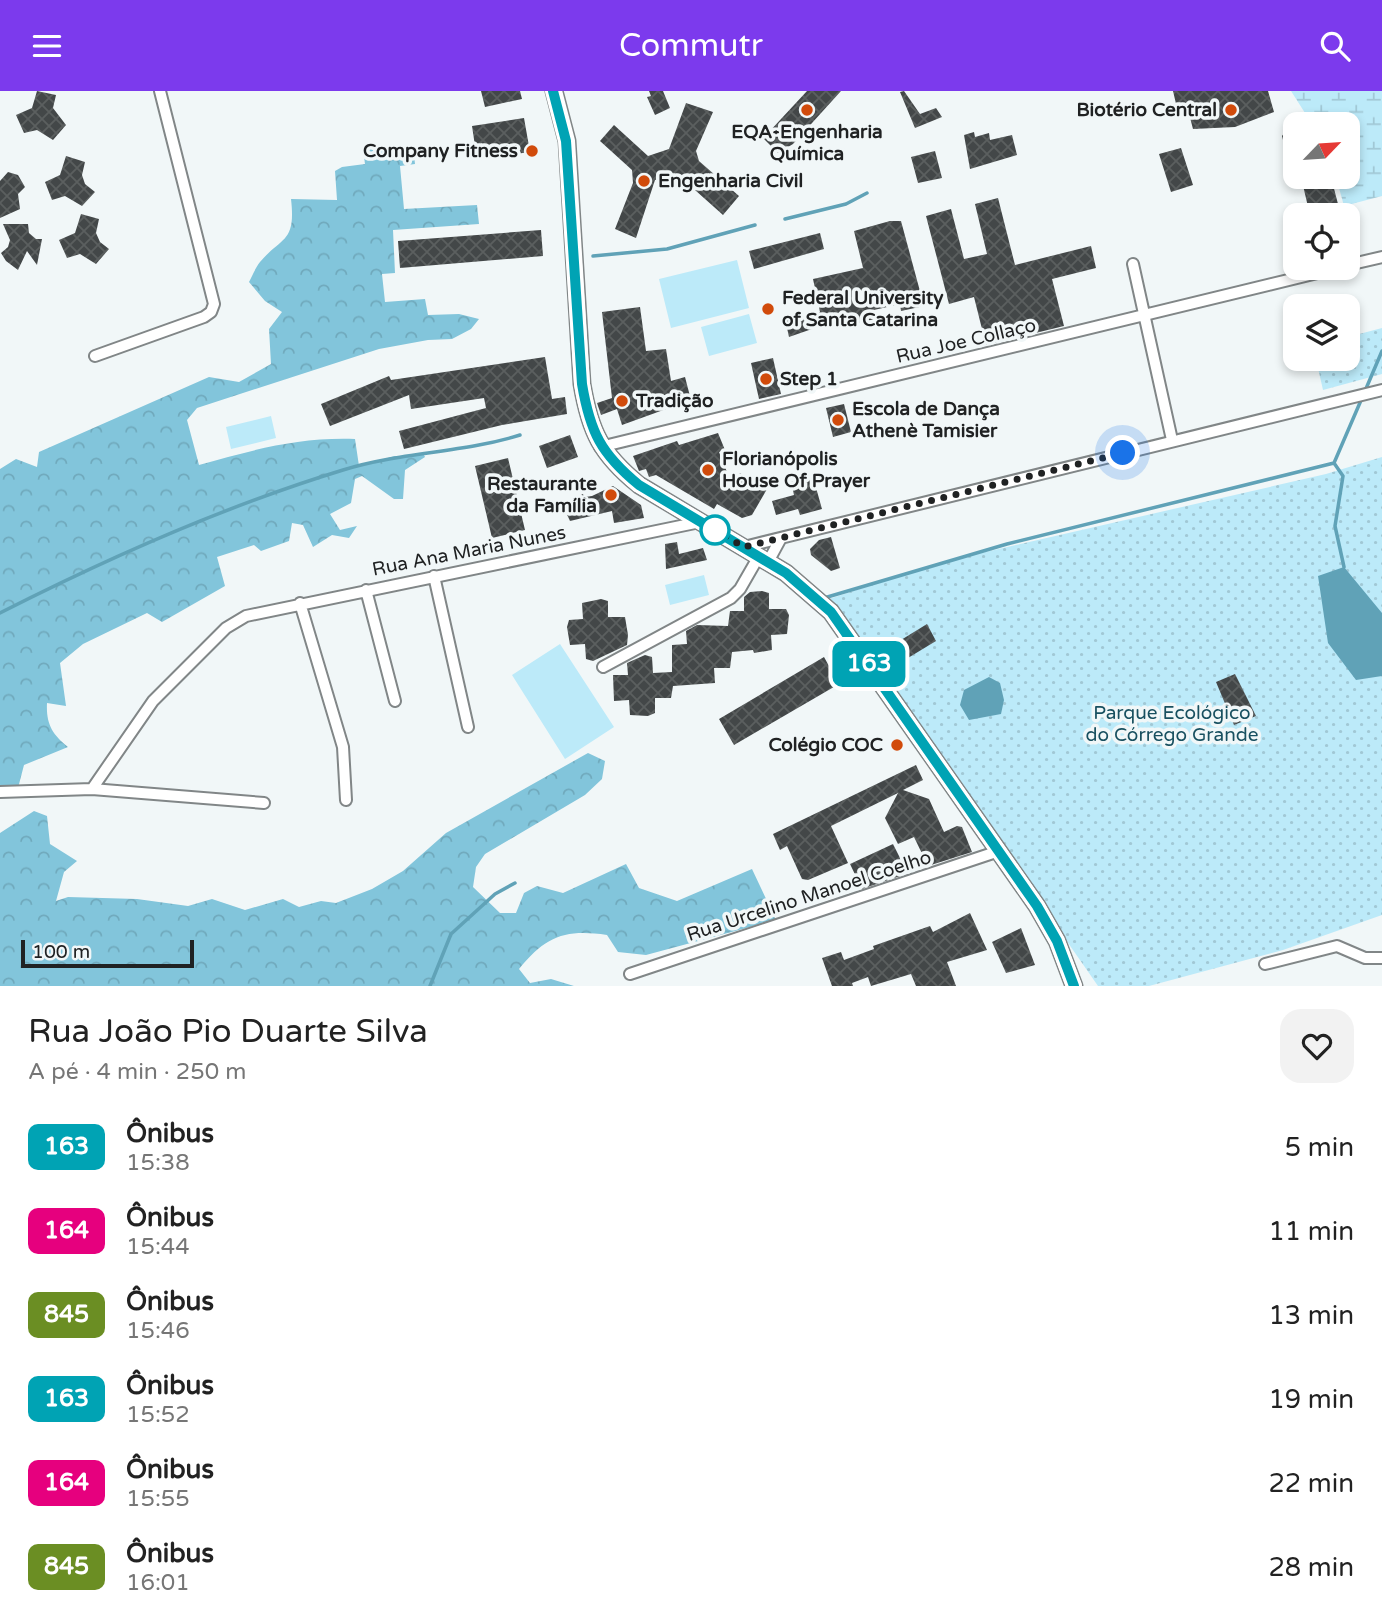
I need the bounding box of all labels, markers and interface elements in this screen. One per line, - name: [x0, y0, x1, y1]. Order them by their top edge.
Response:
- icon: menu: [28, 27, 66, 65]
- text: Commutr: [619, 27, 763, 65]
- icon: search: [1316, 27, 1354, 65]
- place label: Biotério Central: [1076, 99, 1217, 121]
- marker: EQA-Engenharia Química: [799, 102, 815, 118]
- marker: Biotério Central: [1223, 102, 1239, 118]
- north arrow: [1283, 112, 1360, 189]
- map controls: [1283, 112, 1360, 371]
- place label: EQA-Engenharia Química: [731, 121, 883, 165]
- place label: Company Fitness: [363, 140, 518, 163]
- marker: Company Fitness: [524, 143, 540, 159]
- place label: Engenharia Civil: [658, 170, 803, 193]
- marker: Engenharia Civil: [636, 173, 652, 189]
- button: locate: [1283, 203, 1360, 280]
- place label: Federal University of Santa Catarina: [782, 287, 944, 331]
- button: layers: [1283, 294, 1360, 371]
- marker: Federal University of Santa Catarina: [760, 301, 776, 317]
- street label: Rua Joe Collaço: [894, 314, 1038, 368]
- place label: Step 1: [780, 368, 838, 391]
- marker: Step 1: [758, 371, 774, 387]
- place label: Tradição: [635, 390, 713, 413]
- marker: Tradição: [614, 393, 630, 409]
- place label: Escola de Dança Athenè Tamisier: [852, 398, 1000, 442]
- marker: Escola de Dança Athenè Tamisier: [830, 412, 846, 428]
- your location: [1105, 435, 1140, 470]
- place label: Florianópolis House Of Prayer: [722, 448, 871, 493]
- marker: Florianópolis House Of Prayer: [700, 462, 716, 478]
- place label: Restaurante da Família: [487, 473, 597, 517]
- marker: Restaurante da Família: [603, 487, 619, 503]
- unlabelled marker: [700, 515, 730, 545]
- street label: Rua Ana Maria Nunes: [370, 521, 568, 581]
- line badge: 163: [829, 641, 909, 687]
- text: 163: [846, 649, 892, 678]
- park label: Parque Ecológico do Córrego Grande: [1085, 702, 1259, 746]
- place label: Colégio COC: [768, 734, 883, 757]
- marker: Colégio COC: [889, 737, 905, 753]
- street label: Rua Urcelino Manoel Coelho: [684, 846, 934, 946]
- scale bar: [21, 937, 194, 969]
- text: 100 m: [32, 941, 90, 963]
- button: heart: [1280, 1009, 1354, 1083]
- text: Rua João Pio Duarte Silva: [28, 1012, 428, 1051]
- text: A pé · 4 min · 250 m: [28, 1058, 246, 1086]
- text: Ônibus: [126, 1118, 214, 1149]
- text: 163: [44, 1132, 89, 1161]
- text: 5 min: [1285, 1132, 1354, 1163]
- text: 15:38: [126, 1149, 190, 1177]
- text: Ônibus: [126, 1202, 214, 1233]
- text: 164: [44, 1216, 89, 1245]
- text: 11 min: [1268, 1216, 1354, 1247]
- text: 15:44: [126, 1233, 190, 1261]
- text: Ônibus: [126, 1286, 214, 1317]
- text: 845: [44, 1300, 89, 1329]
- text: 13 min: [1268, 1300, 1354, 1331]
- text: 15:46: [126, 1317, 190, 1345]
- text: Ônibus: [126, 1370, 214, 1401]
- text: 163: [44, 1384, 89, 1413]
- text: 19 min: [1268, 1384, 1354, 1415]
- text: 15:52: [126, 1401, 190, 1429]
- text: Ônibus: [126, 1454, 214, 1485]
- text: 164: [44, 1468, 89, 1497]
- text: 22 min: [1268, 1468, 1354, 1499]
- text: 15:55: [126, 1485, 190, 1513]
- text: Ônibus: [126, 1538, 214, 1569]
- text: 845: [44, 1552, 89, 1581]
- text: 28 min: [1268, 1552, 1354, 1583]
- text: 16:01: [126, 1569, 190, 1597]

